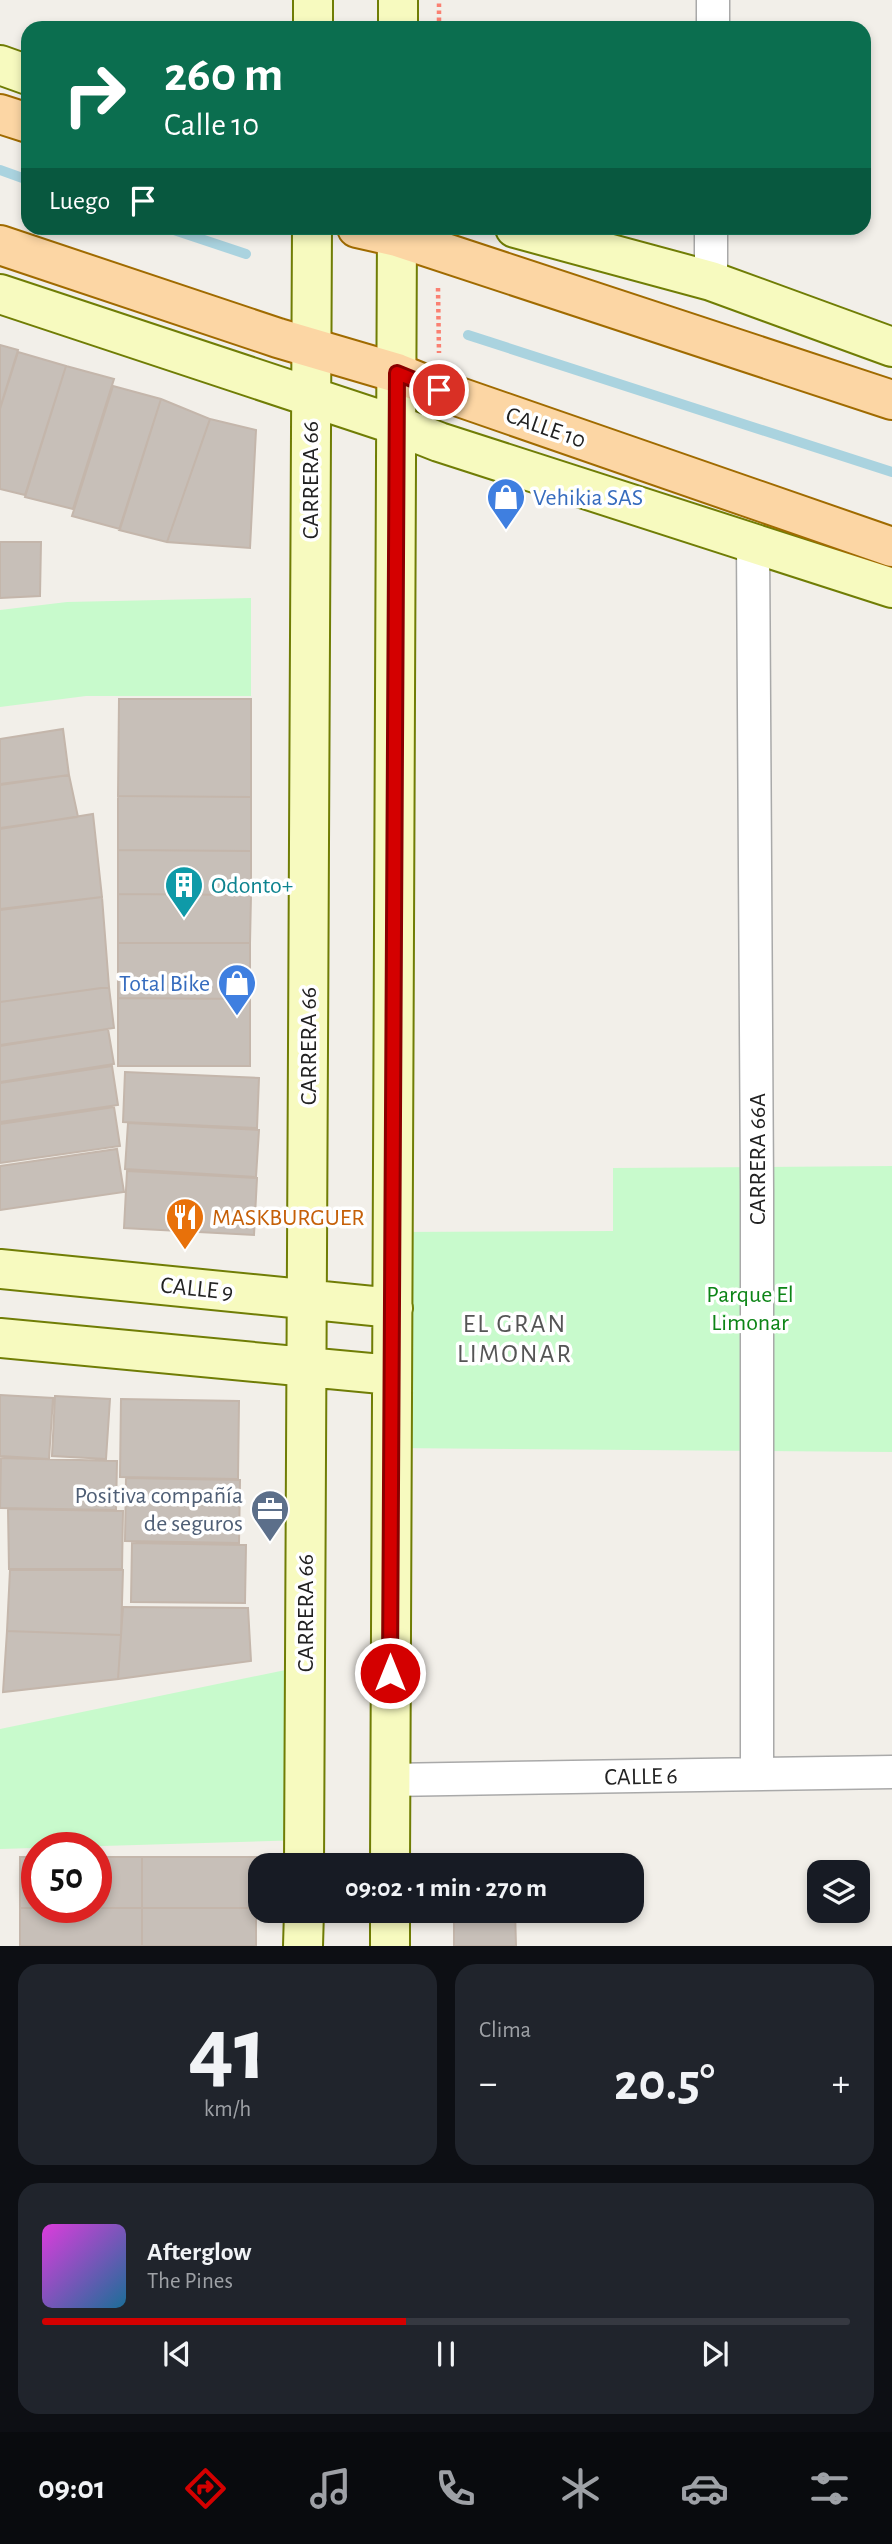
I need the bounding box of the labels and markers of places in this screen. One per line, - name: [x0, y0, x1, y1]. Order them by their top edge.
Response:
- pin: [409, 360, 469, 420]
- shop icon: Vehikia SAS: [485, 476, 527, 531]
- place label: Vehikia SAS: [533, 486, 643, 510]
- building icon: Odonto+: [163, 864, 205, 919]
- place label: Odonto+: [211, 874, 293, 898]
- shop icon: Total Bike: [216, 962, 258, 1017]
- place label: Total Bike: [119, 972, 210, 996]
- restaurant icon: MASKBURGUER: [164, 1196, 206, 1251]
- place label: MASKBURGUER: [212, 1206, 365, 1230]
- place label: Positiva compañía de seguros: [74, 1484, 243, 1536]
- office icon: Positiva compañía de seguros: [249, 1488, 291, 1543]

